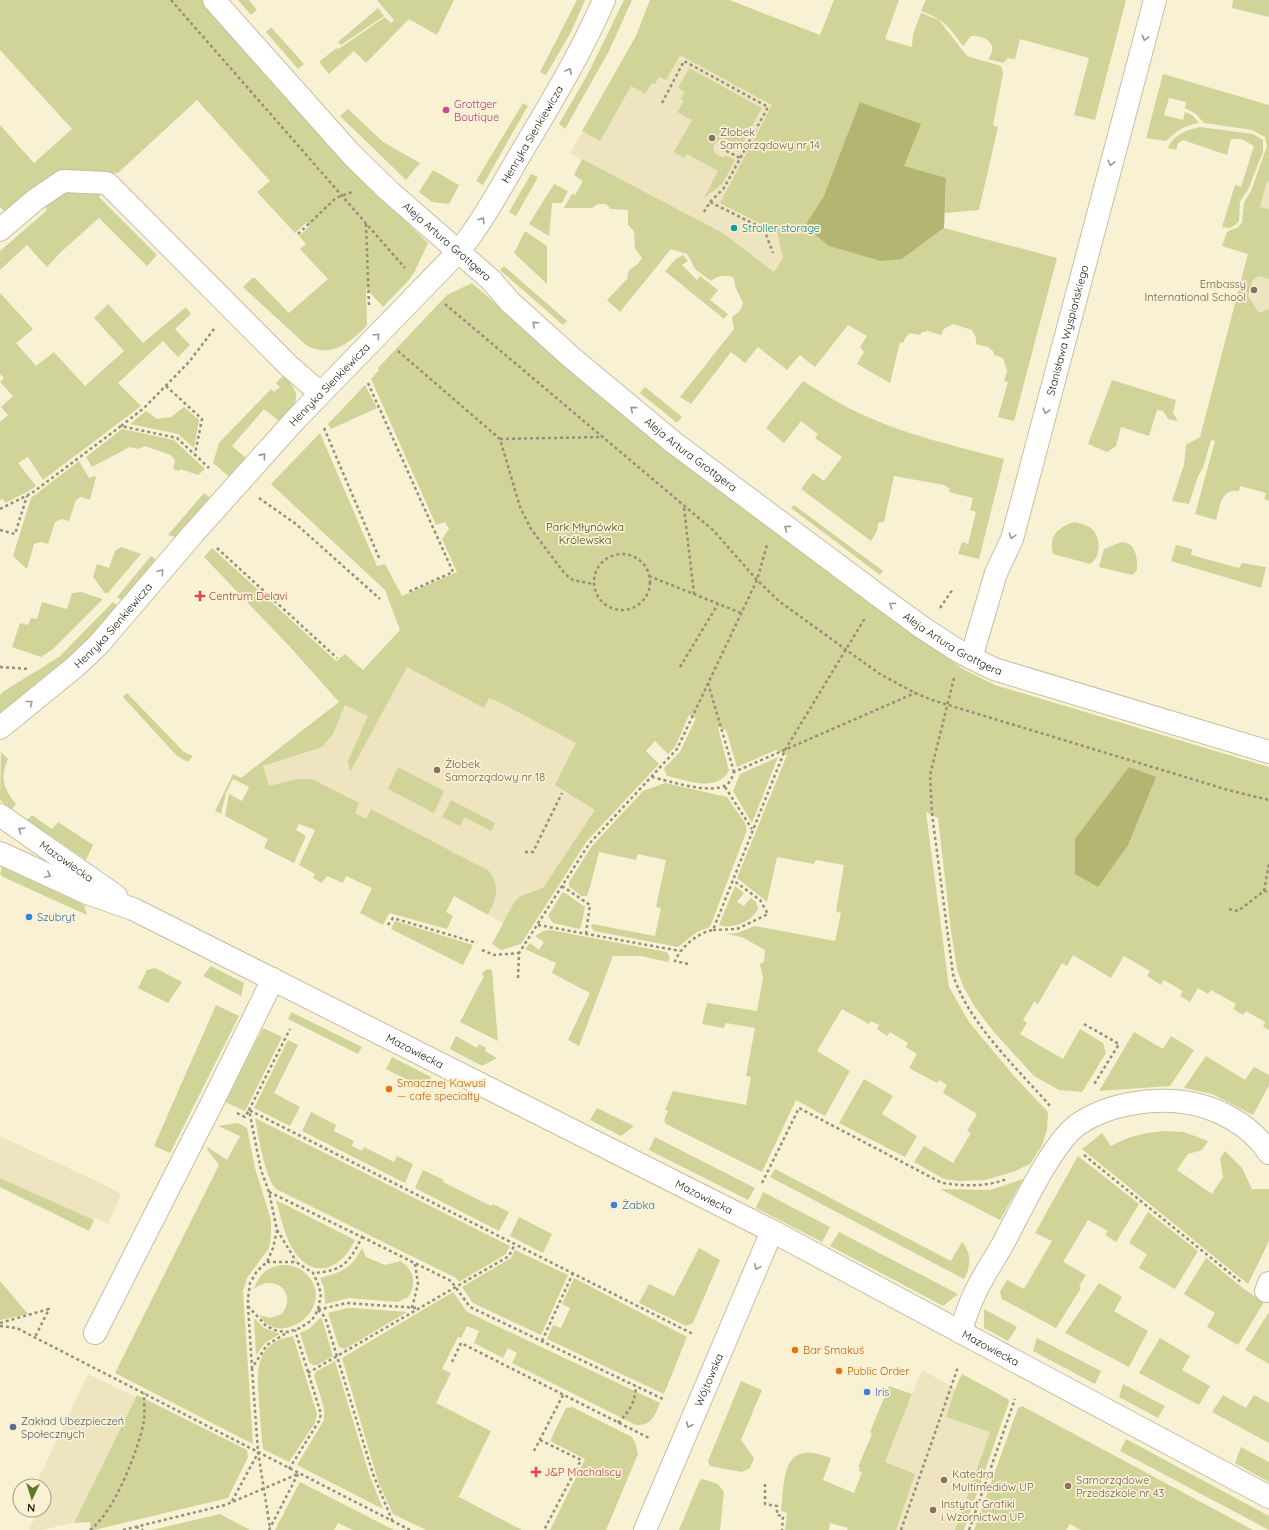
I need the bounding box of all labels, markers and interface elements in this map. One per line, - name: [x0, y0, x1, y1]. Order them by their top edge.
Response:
- one-way arrow: [1141, 34, 1149, 41]
- one-way arrow: [564, 68, 571, 75]
- street label: Henryka Sienkiewicza: [498, 83, 566, 185]
- place label: Grottger Boutique: [454, 97, 499, 124]
- marker: Grottger Boutique: [441, 105, 451, 115]
- place label: Żłobek Samorządowy nr 14: [720, 125, 820, 152]
- marker: Żłobek Samorządowy nr 14: [707, 133, 717, 143]
- one-way arrow: [1107, 159, 1116, 166]
- street label: Aleja Artura Grottgera: [400, 199, 494, 284]
- one-way arrow: [477, 217, 485, 224]
- place label: Stroller storage: [742, 221, 820, 235]
- marker: Stroller storage: [729, 223, 739, 233]
- street label: Stanisława Wyspiańskiego: [1043, 263, 1091, 397]
- place label: Embassy International School: [1145, 277, 1246, 304]
- marker: Embassy International School: [1249, 285, 1259, 295]
- one-way arrow: [532, 322, 540, 329]
- one-way arrow: [372, 333, 380, 341]
- street label: Henryka Sienkiewicza: [286, 340, 373, 429]
- one-way arrow: [631, 407, 638, 414]
- one-way arrow: [1042, 407, 1051, 414]
- street label: Aleja Artura Grottgera: [642, 414, 740, 494]
- one-way arrow: [258, 453, 265, 461]
- park label: Park Młynówka Królewska: [546, 520, 624, 547]
- one-way arrow: [785, 526, 792, 533]
- one-way arrow: [1009, 533, 1017, 540]
- one-way arrow: [157, 569, 164, 577]
- street label: Henryka Sienkiewicza: [71, 580, 155, 671]
- place label: Centrum Delavi: [209, 589, 287, 603]
- marker: Centrum Delavi: [194, 590, 206, 602]
- one-way arrow: [889, 603, 896, 610]
- street label: Aleja Artura Grottgera: [901, 609, 1004, 678]
- one-way arrow: [26, 701, 33, 708]
- place label: Żłobek Samorządowy nr 18: [445, 757, 545, 784]
- marker: Żłobek Samorządowy nr 18: [432, 765, 442, 775]
- one-way arrow: [18, 827, 25, 835]
- street label: Mazowiecka: [37, 838, 96, 885]
- one-way arrow: [44, 870, 52, 878]
- place label: Szubryt: [37, 910, 76, 924]
- marker: Szubryt: [24, 912, 34, 922]
- street label: Mazowiecka: [384, 1031, 446, 1071]
- place label: Smacznej Kawusi — cafe specialty: [397, 1076, 485, 1103]
- marker: Smacznej Kawusi — cafe specialty: [384, 1084, 394, 1094]
- street label: Mazowiecka: [673, 1176, 735, 1217]
- place label: Żabka: [622, 1198, 655, 1212]
- marker: Żabka: [609, 1200, 619, 1210]
- one-way arrow: [753, 1263, 761, 1270]
- street label: Mazowiecka: [960, 1327, 1022, 1369]
- place label: Bar Smakuś: [803, 1343, 864, 1357]
- marker: Bar Smakuś: [790, 1345, 800, 1355]
- street label: Wójtowska: [691, 1351, 726, 1409]
- place label: Public Order: [847, 1364, 910, 1378]
- marker: Public Order: [834, 1366, 844, 1376]
- place label: Iris: [875, 1385, 890, 1399]
- marker: Iris: [862, 1387, 872, 1397]
- place label: Zakład Ubezpieczeń Społecznych: [21, 1414, 124, 1441]
- one-way arrow: [686, 1421, 694, 1429]
- marker: Zakład Ubezpieczeń Społecznych: [8, 1422, 18, 1432]
- place label: J&P Machalscy: [544, 1465, 621, 1479]
- marker: J&P Machalscy: [531, 1467, 541, 1477]
- place label: Katedra Multimediów UP: [952, 1467, 1034, 1494]
- place label: Samorządowe Przedszkole nr 43: [1076, 1473, 1165, 1500]
- marker: Katedra Multimediów UP: [939, 1475, 949, 1485]
- north arrow: [12, 1478, 52, 1518]
- marker: Samorządowe Przedszkole nr 43: [1063, 1481, 1073, 1491]
- place label: Instytut Grafiki i Wzornictwa UP: [941, 1497, 1024, 1524]
- text: N: [27, 1501, 36, 1515]
- marker: Instytut Grafiki i Wzornictwa UP: [928, 1505, 938, 1515]

